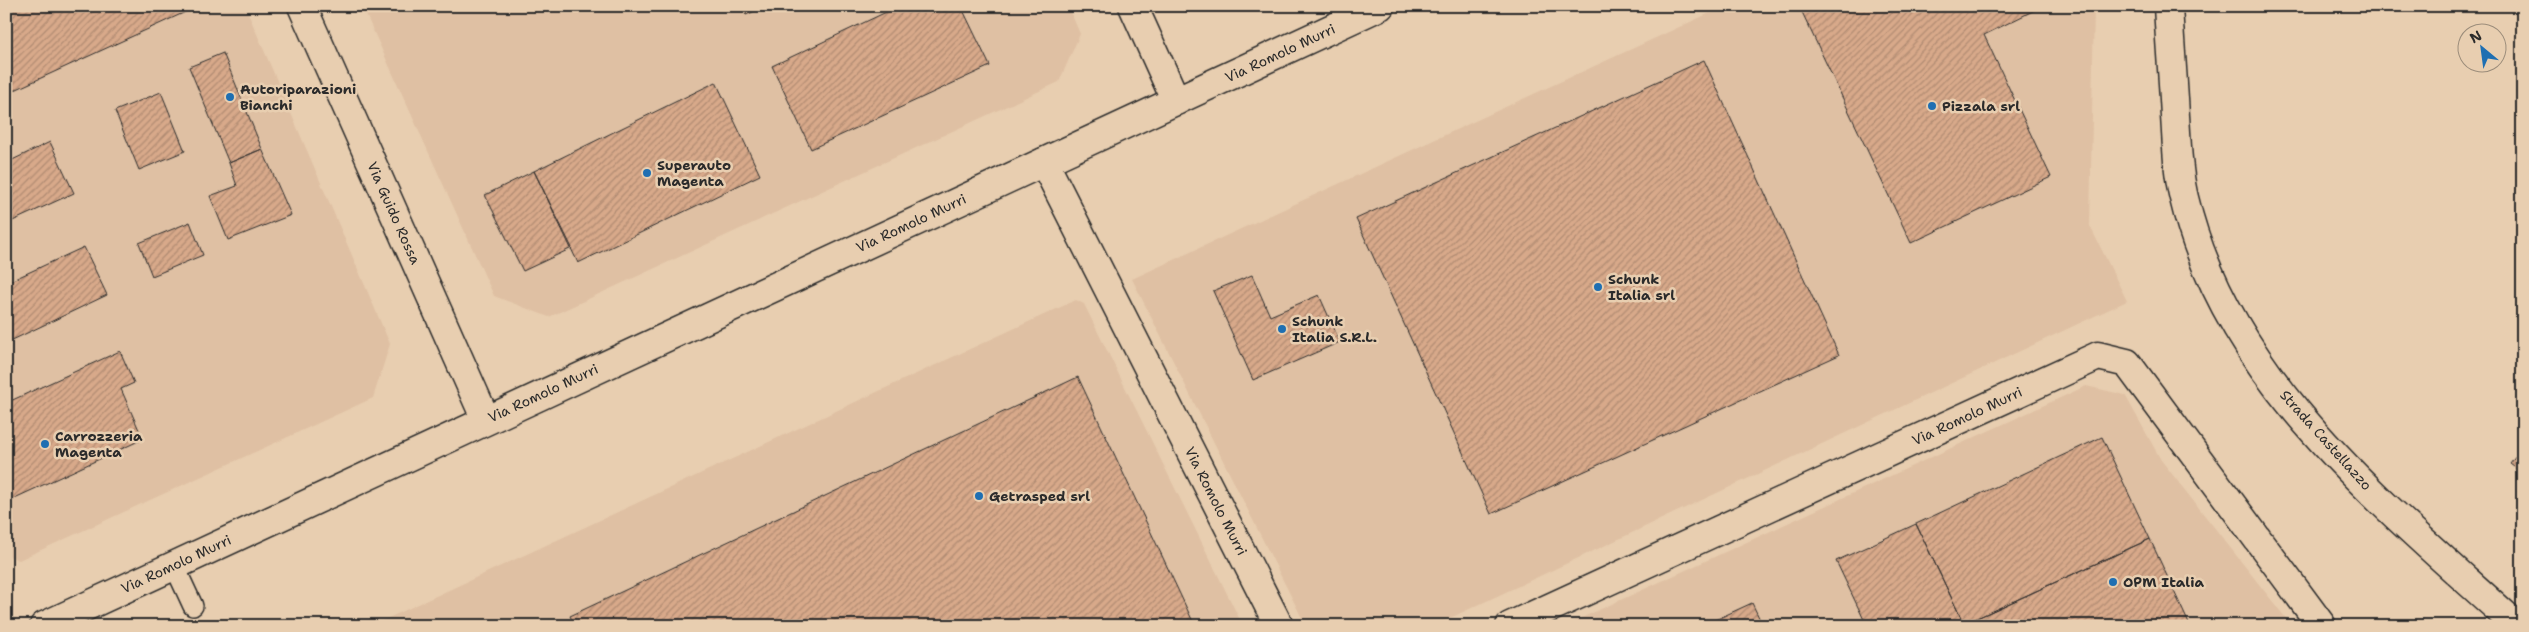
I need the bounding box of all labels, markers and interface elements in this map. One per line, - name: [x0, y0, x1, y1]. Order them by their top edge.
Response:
- street label: Via Romolo Murri: [1222, 20, 1338, 86]
- north arrow: [2456, 22, 2506, 72]
- text: N: [2466, 26, 2485, 47]
- place label: Autoriparazioni Bianchi: [240, 80, 356, 114]
- marker: Autoriparazioni Bianchi: [224, 91, 236, 103]
- place label: Pizzala srl: [1942, 97, 2020, 115]
- marker: Pizzala srl: [1926, 100, 1938, 112]
- place label: Superauto Magenta: [657, 156, 731, 190]
- street label: Via Guido Rossa: [363, 159, 425, 267]
- marker: Superauto Magenta: [641, 167, 653, 179]
- street label: Via Romolo Murri: [853, 190, 969, 256]
- place label: Schunk Italia srl: [1608, 270, 1675, 304]
- marker: Schunk Italia srl: [1592, 281, 1604, 293]
- place label: Schunk Italia S.R.L.: [1292, 312, 1377, 346]
- marker: Schunk Italia S.R.L.: [1276, 323, 1288, 335]
- street label: Via Romolo Murri: [485, 360, 601, 426]
- street label: Via Romolo Murri: [1909, 383, 2025, 449]
- street label: Strada Castellazzo: [2276, 386, 2376, 494]
- place label: Carrozzeria Magenta: [55, 427, 143, 461]
- marker: Carrozzeria Magenta: [39, 438, 51, 450]
- street label: Via Romolo Murri: [1181, 444, 1251, 558]
- place label: Getrasped srl: [989, 487, 1090, 505]
- marker: Getrasped srl: [973, 490, 985, 502]
- street label: Via Romolo Murri: [118, 531, 234, 597]
- place label: OPM Italia: [2123, 573, 2204, 591]
- marker: OPM Italia: [2107, 576, 2119, 588]

